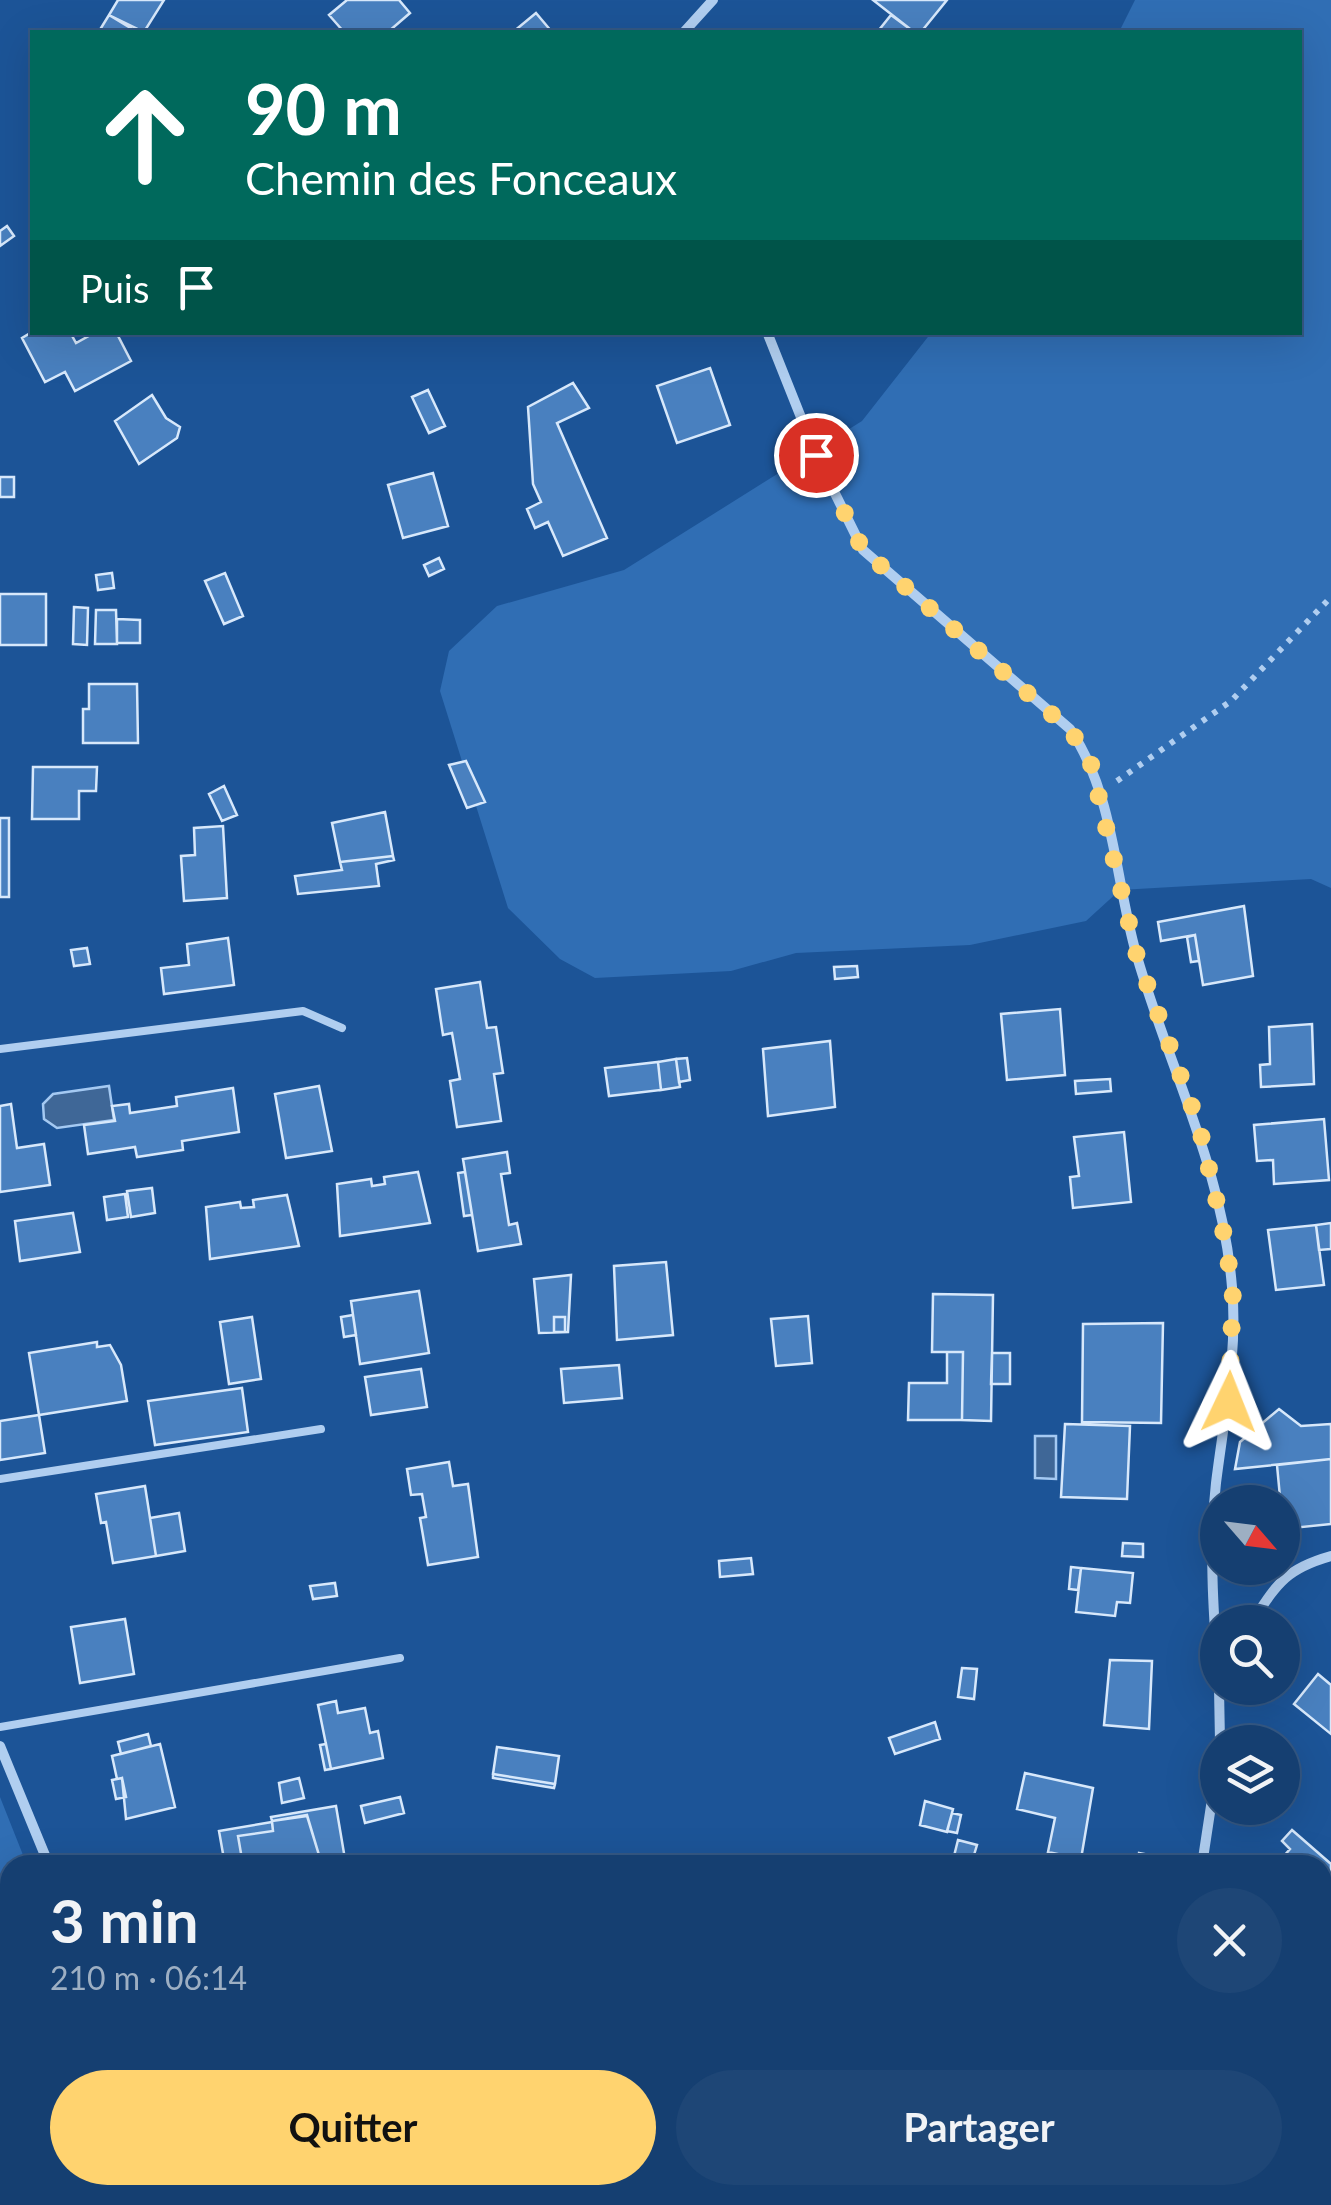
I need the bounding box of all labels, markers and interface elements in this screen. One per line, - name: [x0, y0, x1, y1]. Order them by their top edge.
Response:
- text: 90 m: [245, 66, 402, 150]
- icon: ahead: [80, 70, 210, 200]
- text: Chemin des Fonceaux: [245, 151, 677, 205]
- icon: arrive: [169, 260, 224, 315]
- text: Puis: [80, 265, 149, 311]
- pin: [774, 413, 859, 498]
- icon: arrive: [789, 428, 844, 483]
- position arrow: [1177, 1350, 1281, 1454]
- north arrow: [1200, 1485, 1300, 1585]
- map controls: [1200, 1485, 1300, 1825]
- button: search: [1200, 1605, 1300, 1705]
- button: layers: [1200, 1725, 1300, 1825]
- text: 3 min: [50, 1884, 199, 1956]
- button: close: [1177, 1888, 1282, 1993]
- text: 210 m · 06:14: [50, 1958, 247, 1997]
- button: Quitter: [50, 2070, 656, 2185]
- button: Partager: [676, 2070, 1282, 2185]

